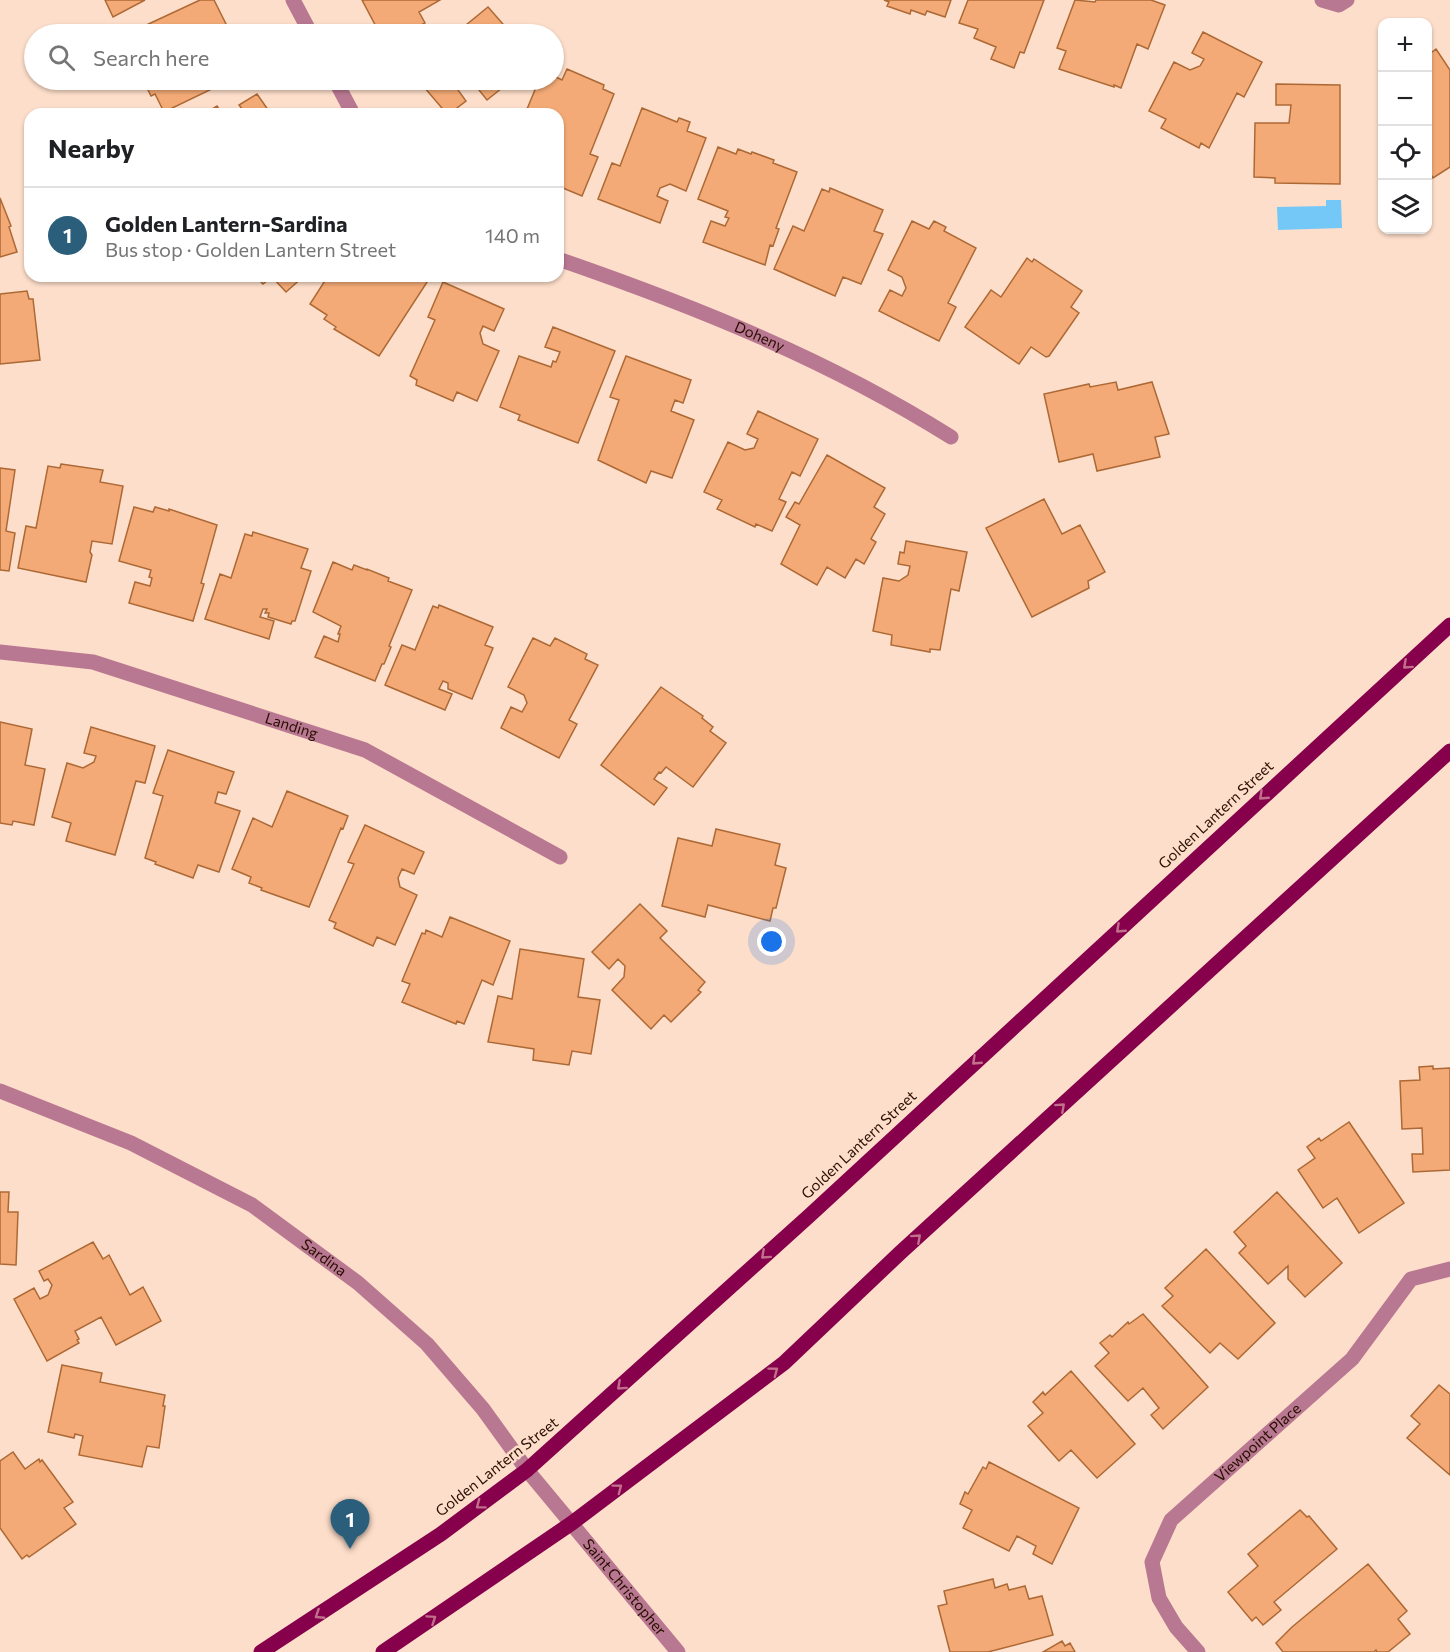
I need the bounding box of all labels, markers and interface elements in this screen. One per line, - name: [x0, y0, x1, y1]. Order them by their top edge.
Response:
- map controls: [1378, 18, 1432, 234]
- button: +: [1378, 18, 1432, 72]
- search box: [24, 24, 564, 90]
- icon: search: [45, 41, 78, 74]
- text: Search here: [93, 44, 209, 71]
- button: −: [1378, 72, 1432, 126]
- button: locate: [1378, 126, 1432, 180]
- text: Nearby: [48, 132, 135, 163]
- button: layers: [1378, 180, 1432, 234]
- text: Golden Lantern-Sardina: [105, 210, 348, 237]
- text: 1: [63, 223, 72, 247]
- text: 140 m: [485, 223, 540, 247]
- text: Bus stop · Golden Lantern Street: [105, 237, 396, 261]
- street label: Doheny: [732, 317, 788, 355]
- one-way arrow: [1403, 658, 1414, 669]
- street label: Landing: [263, 708, 320, 742]
- street label: Golden Lantern Street: [1154, 756, 1277, 872]
- one-way arrow: [1259, 789, 1270, 800]
- one-way arrow: [1116, 922, 1126, 933]
- your location: [757, 927, 786, 956]
- one-way arrow: [973, 1054, 983, 1065]
- street label: Golden Lantern Street: [797, 1086, 920, 1202]
- one-way arrow: [1055, 1103, 1065, 1114]
- one-way arrow: [910, 1234, 921, 1245]
- street label: Sardina: [298, 1235, 350, 1279]
- one-way arrow: [762, 1248, 772, 1259]
- one-way arrow: [767, 1367, 778, 1378]
- one-way arrow: [617, 1379, 628, 1390]
- street label: Viewpoint Place: [1210, 1399, 1304, 1485]
- street label: Golden Lantern Street: [431, 1413, 561, 1520]
- one-way arrow: [612, 1484, 623, 1495]
- one-way arrow: [476, 1498, 487, 1509]
- pin: 1: [330, 1500, 370, 1549]
- street label: Saint Christopher: [580, 1535, 670, 1639]
- one-way arrow: [315, 1608, 326, 1619]
- one-way arrow: [425, 1615, 436, 1626]

